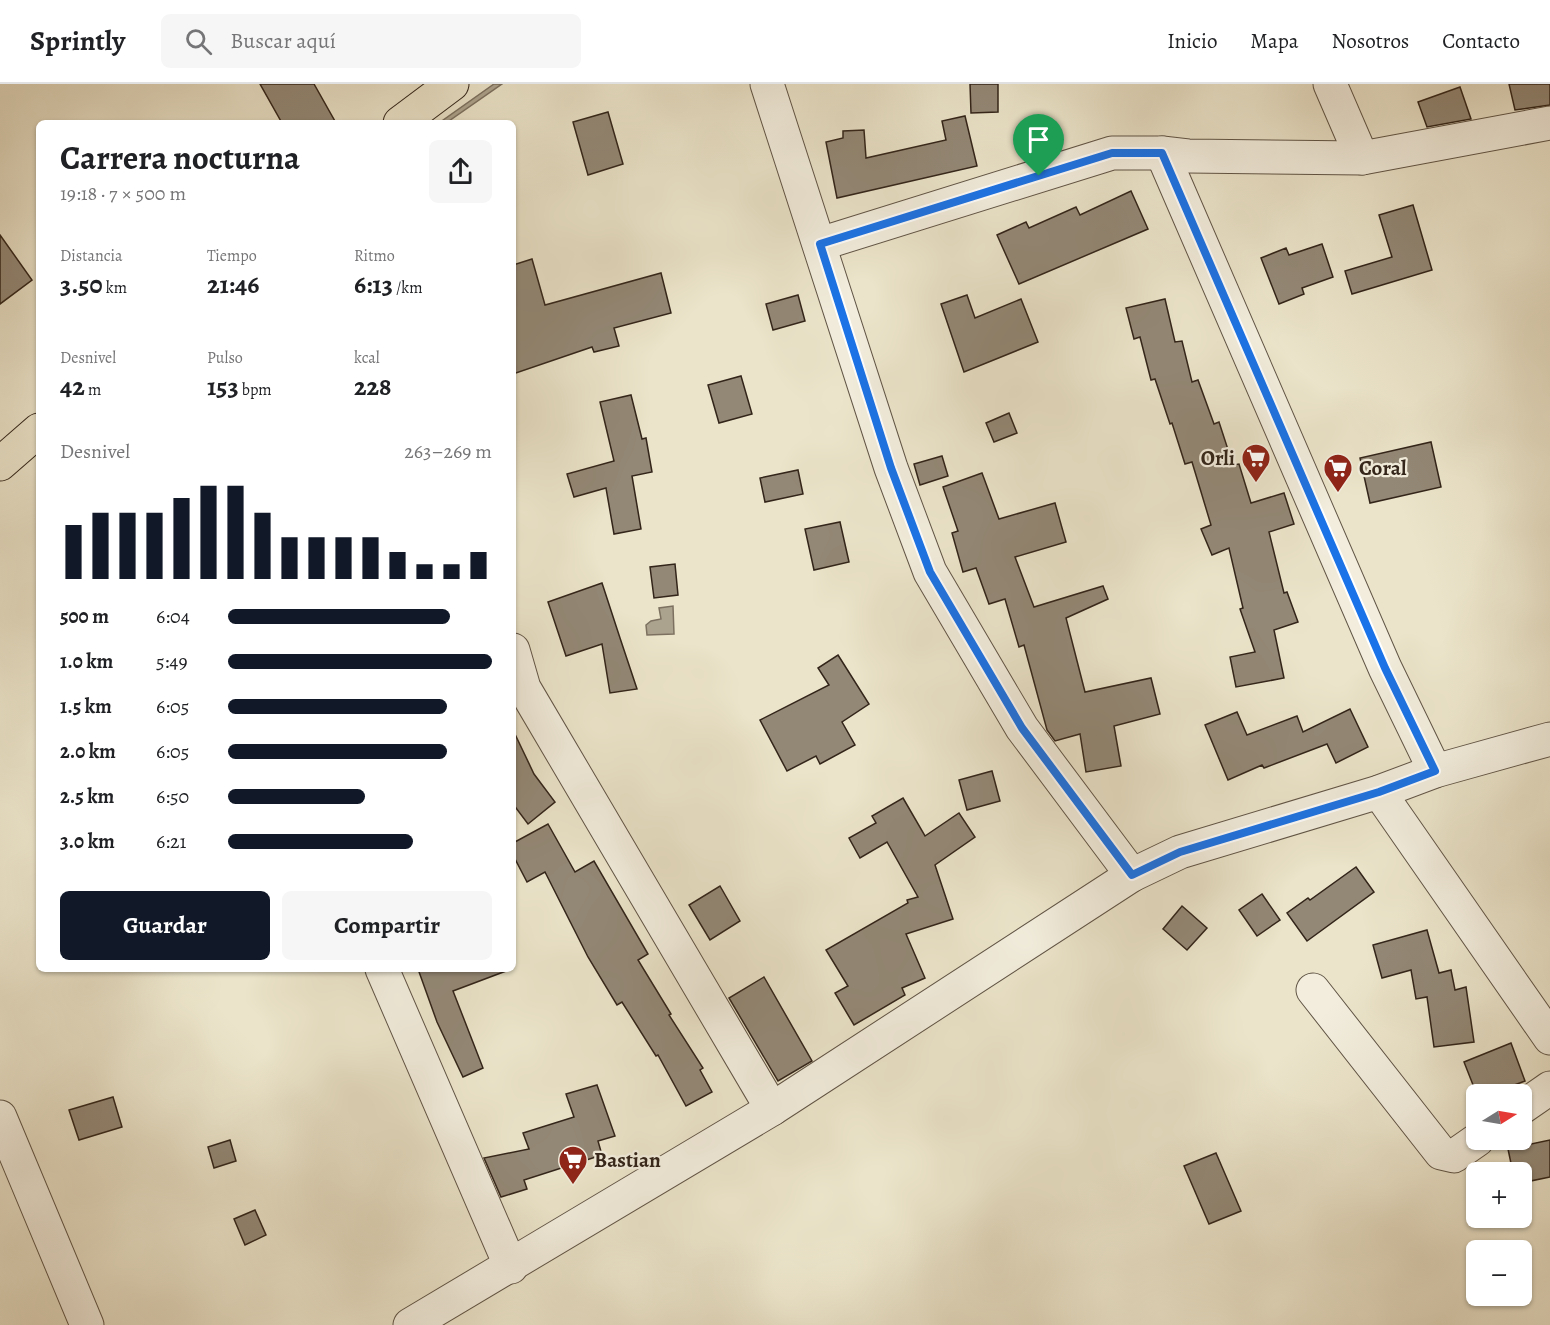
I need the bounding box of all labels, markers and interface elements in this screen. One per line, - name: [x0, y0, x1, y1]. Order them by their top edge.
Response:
- search box: [161, 14, 581, 68]
- text: Sprintly: [30, 22, 125, 60]
- icon: search: [182, 25, 215, 58]
- text: Buscar aquí: [230, 26, 336, 56]
- text: Inicio: [1167, 27, 1217, 55]
- text: Mapa: [1250, 27, 1299, 55]
- text: Nosotros: [1332, 27, 1409, 55]
- text: Contacto: [1442, 27, 1520, 55]
- pin: [1013, 114, 1064, 176]
- icon: arrive: [1022, 123, 1055, 156]
- text: Carrera nocturna: [60, 135, 300, 180]
- button: share: [429, 140, 492, 203]
- text: 19:18 · 7 × 500 m: [60, 180, 186, 207]
- text: Distancia: [60, 245, 122, 267]
- text: Tiempo: [207, 245, 257, 267]
- text: Ritmo: [354, 245, 395, 267]
- text: 3.50: [60, 267, 103, 302]
- text: 21:46: [207, 267, 259, 302]
- text: 6:13: [354, 267, 393, 302]
- text: km: [103, 277, 127, 299]
- text: /km: [393, 277, 423, 299]
- text: Desnivel: [60, 347, 116, 369]
- text: Pulso: [207, 347, 243, 369]
- text: kcal: [354, 347, 380, 369]
- text: 42: [60, 369, 85, 404]
- text: 153: [207, 369, 239, 404]
- text: 228: [354, 369, 392, 404]
- text: m: [85, 379, 101, 401]
- text: bpm: [239, 379, 272, 401]
- text: Desnivel: [60, 438, 130, 465]
- text: 263–269 m: [404, 438, 492, 465]
- supermarket icon: Orli: [1240, 442, 1272, 484]
- place label: Orli: [1201, 444, 1235, 472]
- supermarket icon: Coral: [1322, 452, 1354, 494]
- place label: Coral: [1359, 454, 1407, 482]
- text: 500 m: [60, 603, 109, 630]
- text: 6:04: [156, 603, 190, 630]
- text: 1.0 km: [60, 648, 113, 675]
- text: 5:49: [156, 648, 188, 675]
- text: 1.5 km: [60, 693, 112, 720]
- text: 6:05: [156, 693, 189, 720]
- text: 2.0 km: [60, 738, 116, 765]
- text: 6:05: [156, 738, 189, 765]
- text: 2.5 km: [60, 783, 114, 810]
- text: 6:50: [156, 783, 189, 810]
- text: 3.0 km: [60, 828, 115, 855]
- text: 6:21: [156, 828, 186, 855]
- button: Guardar: [60, 891, 270, 960]
- button: Compartir: [282, 891, 492, 960]
- north arrow: [1466, 1084, 1532, 1150]
- map controls: [1466, 1084, 1532, 1306]
- supermarket icon: Bastian: [557, 1144, 589, 1186]
- place label: Bastian: [594, 1146, 661, 1174]
- button: +: [1466, 1162, 1532, 1228]
- button: −: [1466, 1240, 1532, 1306]

